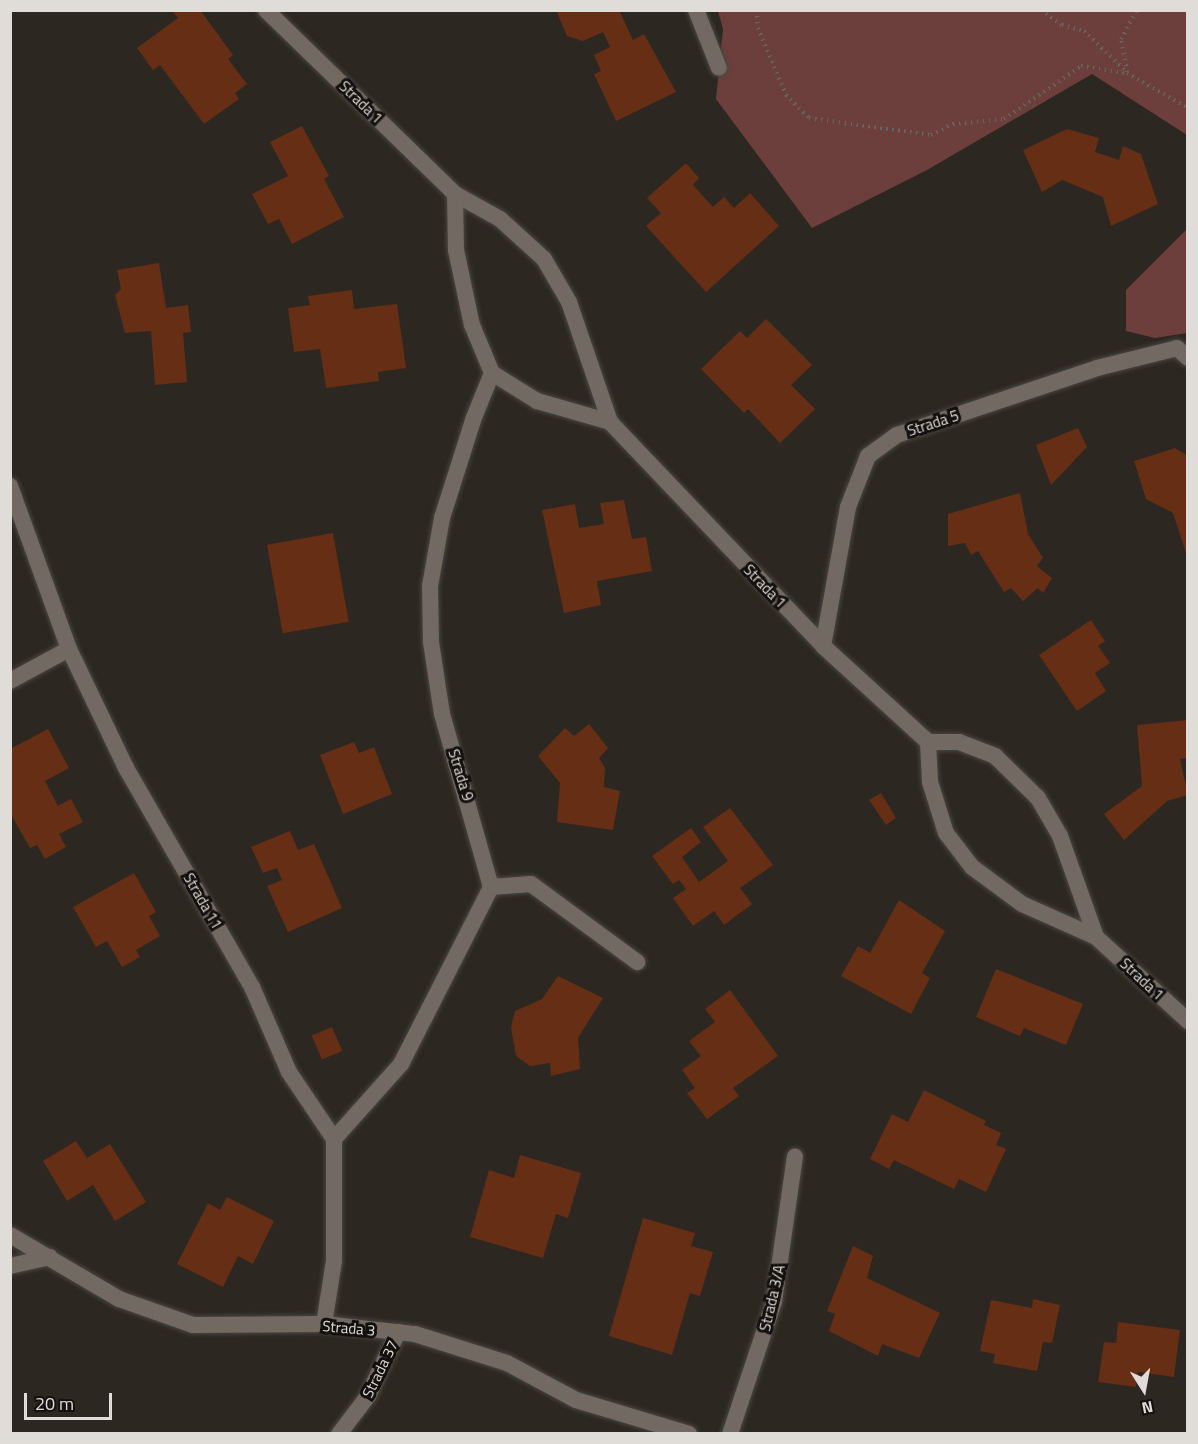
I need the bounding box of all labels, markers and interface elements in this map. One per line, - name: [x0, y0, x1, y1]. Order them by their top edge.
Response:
- street label: Strada 1: [336, 77, 386, 127]
- street label: Strada 5: [905, 406, 961, 440]
- street label: Strada 1: [740, 561, 790, 611]
- street label: Strada 9: [445, 747, 477, 803]
- street label: Strada 11: [180, 870, 226, 932]
- street label: Strada 1: [1116, 954, 1168, 1004]
- street label: Strada 3/A: [756, 1263, 788, 1333]
- street label: Strada 3: [322, 1317, 376, 1339]
- street label: Strada 37: [358, 1337, 402, 1401]
- north arrow: [1114, 1360, 1174, 1420]
- scale bar: [27, 1381, 116, 1419]
- text: 20 m: [35, 1390, 74, 1417]
- text: N: [1140, 1395, 1155, 1421]

